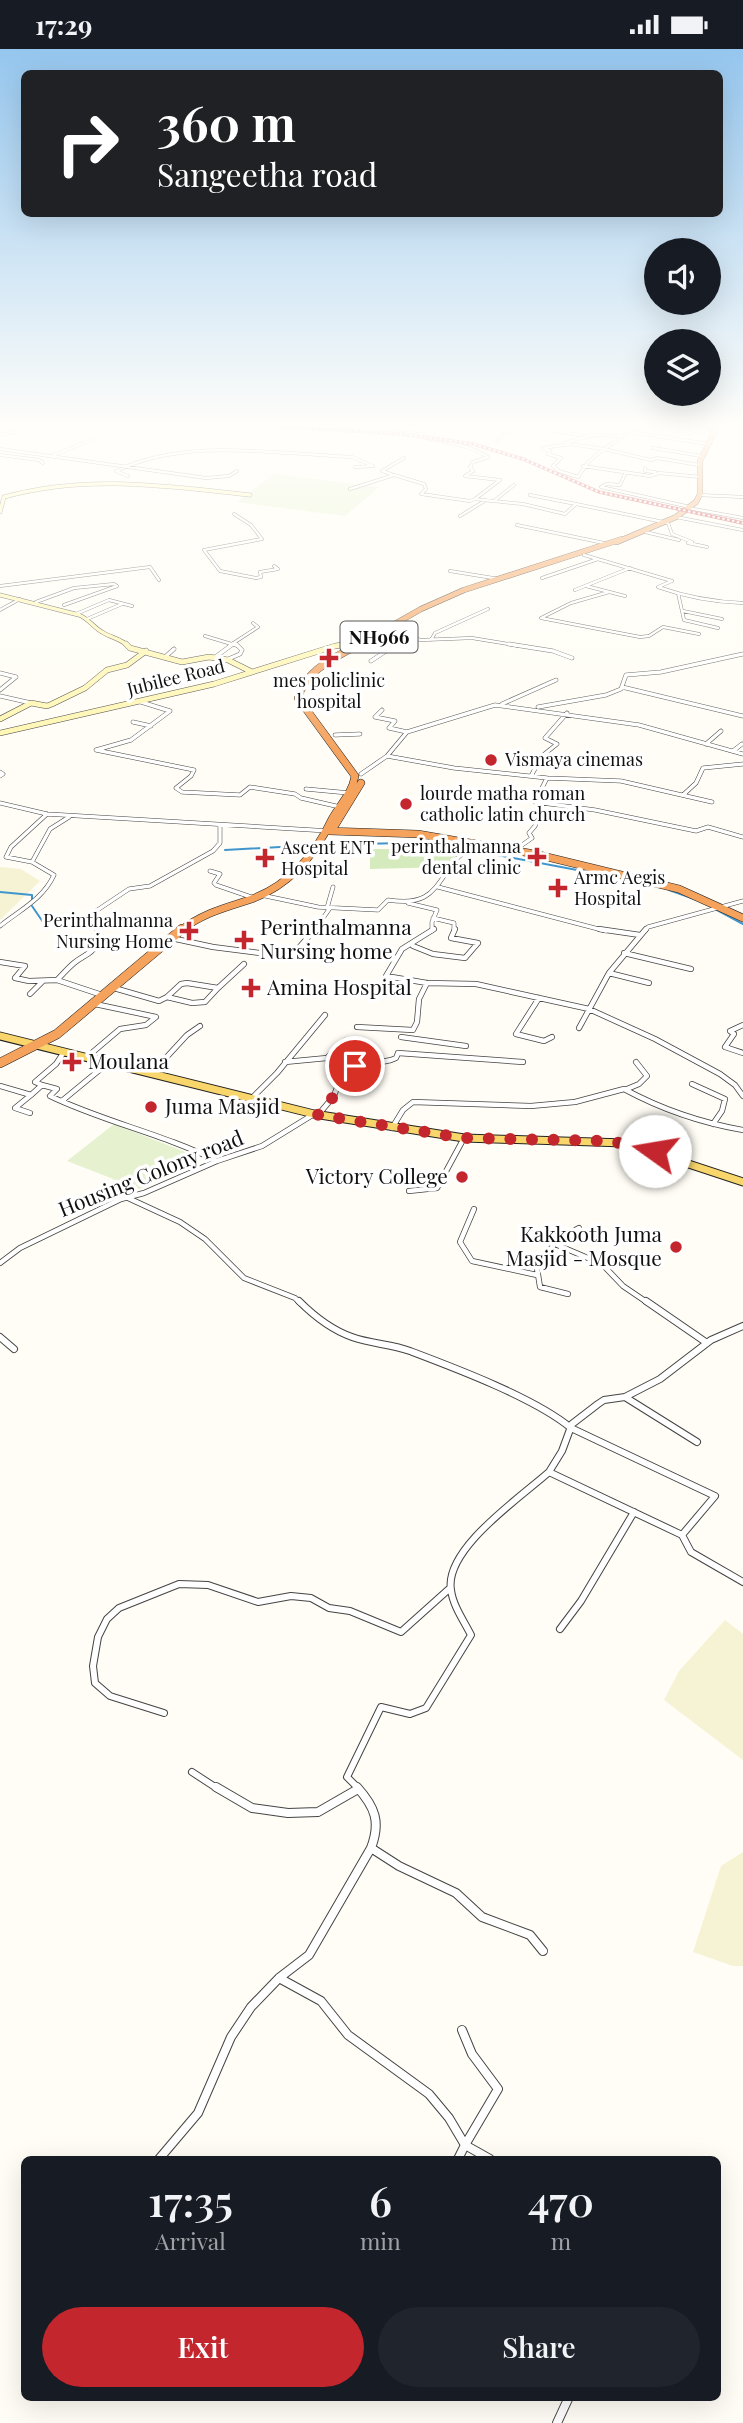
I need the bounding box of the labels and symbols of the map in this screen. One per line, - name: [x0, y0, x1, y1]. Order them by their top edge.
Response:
- road number: NH966: [340, 621, 418, 653]
- marker: mes policlinic hospital: [319, 648, 339, 668]
- street label: Jubilee Road: [123, 653, 228, 701]
- place label: mes policlinic hospital: [273, 668, 385, 713]
- place label: Vismaya cinemas: [504, 747, 643, 771]
- marker: Vismaya cinemas: [483, 752, 499, 768]
- place label: lourde matha roman catholic latin church: [420, 781, 586, 826]
- marker: lourde matha roman catholic latin church: [398, 796, 414, 812]
- place label: perinthalmanna dental clinic: [391, 834, 521, 879]
- place label: Ascent ENT Hospital: [280, 835, 374, 880]
- marker: perinthalmanna dental clinic: [527, 847, 547, 867]
- marker: Ascent ENT Hospital: [255, 848, 275, 868]
- place label: Armc Aegis Hospital: [573, 865, 665, 910]
- marker: Armc Aegis Hospital: [548, 878, 568, 898]
- place label: Perinthalmanna Nursing Home: [43, 908, 173, 953]
- place label: Perinthalmanna Nursing home: [260, 912, 412, 964]
- marker: Perinthalmanna Nursing Home: [179, 921, 199, 941]
- marker: Perinthalmanna Nursing home: [234, 930, 254, 950]
- place label: Amina Hospital: [266, 972, 412, 1000]
- marker: Amina Hospital: [241, 978, 261, 998]
- pin: [325, 1036, 385, 1096]
- place label: Moulana: [88, 1046, 170, 1074]
- marker: Moulana: [62, 1052, 82, 1072]
- place label: Juma Masjid: [164, 1091, 280, 1119]
- marker: Juma Masjid: [143, 1099, 159, 1115]
- position arrow: [618, 1114, 692, 1188]
- street label: Housing Colony road: [54, 1122, 247, 1222]
- place label: Victory College: [305, 1161, 448, 1189]
- marker: Victory College: [454, 1169, 470, 1185]
- place label: Kakkooth Juma Masjid - Mosque: [506, 1219, 663, 1271]
- marker: Kakkooth Juma Masjid - Mosque: [668, 1239, 684, 1255]

